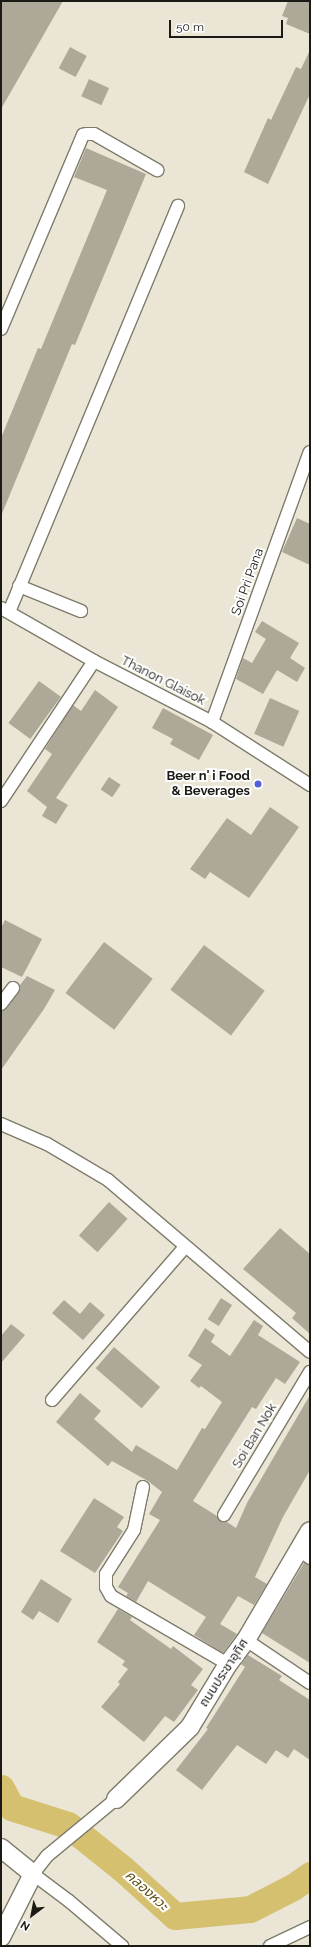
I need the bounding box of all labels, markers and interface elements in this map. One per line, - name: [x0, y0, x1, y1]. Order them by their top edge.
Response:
- scale bar: [171, 12, 285, 38]
- text: 50 m: [176, 20, 204, 34]
- street label: Soi Pri Pana: [229, 546, 267, 618]
- street label: Thanon Glaisok: [118, 653, 208, 709]
- place label: Beer n' i Food & Beverages: [166, 769, 250, 800]
- marker: Beer n' i Food & Beverages: [253, 779, 263, 789]
- street label: Soi Ban Nok: [230, 1401, 280, 1471]
- street label: ถนนประชาอุทิศ: [196, 1636, 252, 1710]
- water label: คลองหวะ: [122, 1866, 172, 1914]
- north arrow: [12, 1895, 52, 1935]
- text: N: [18, 1918, 32, 1933]

